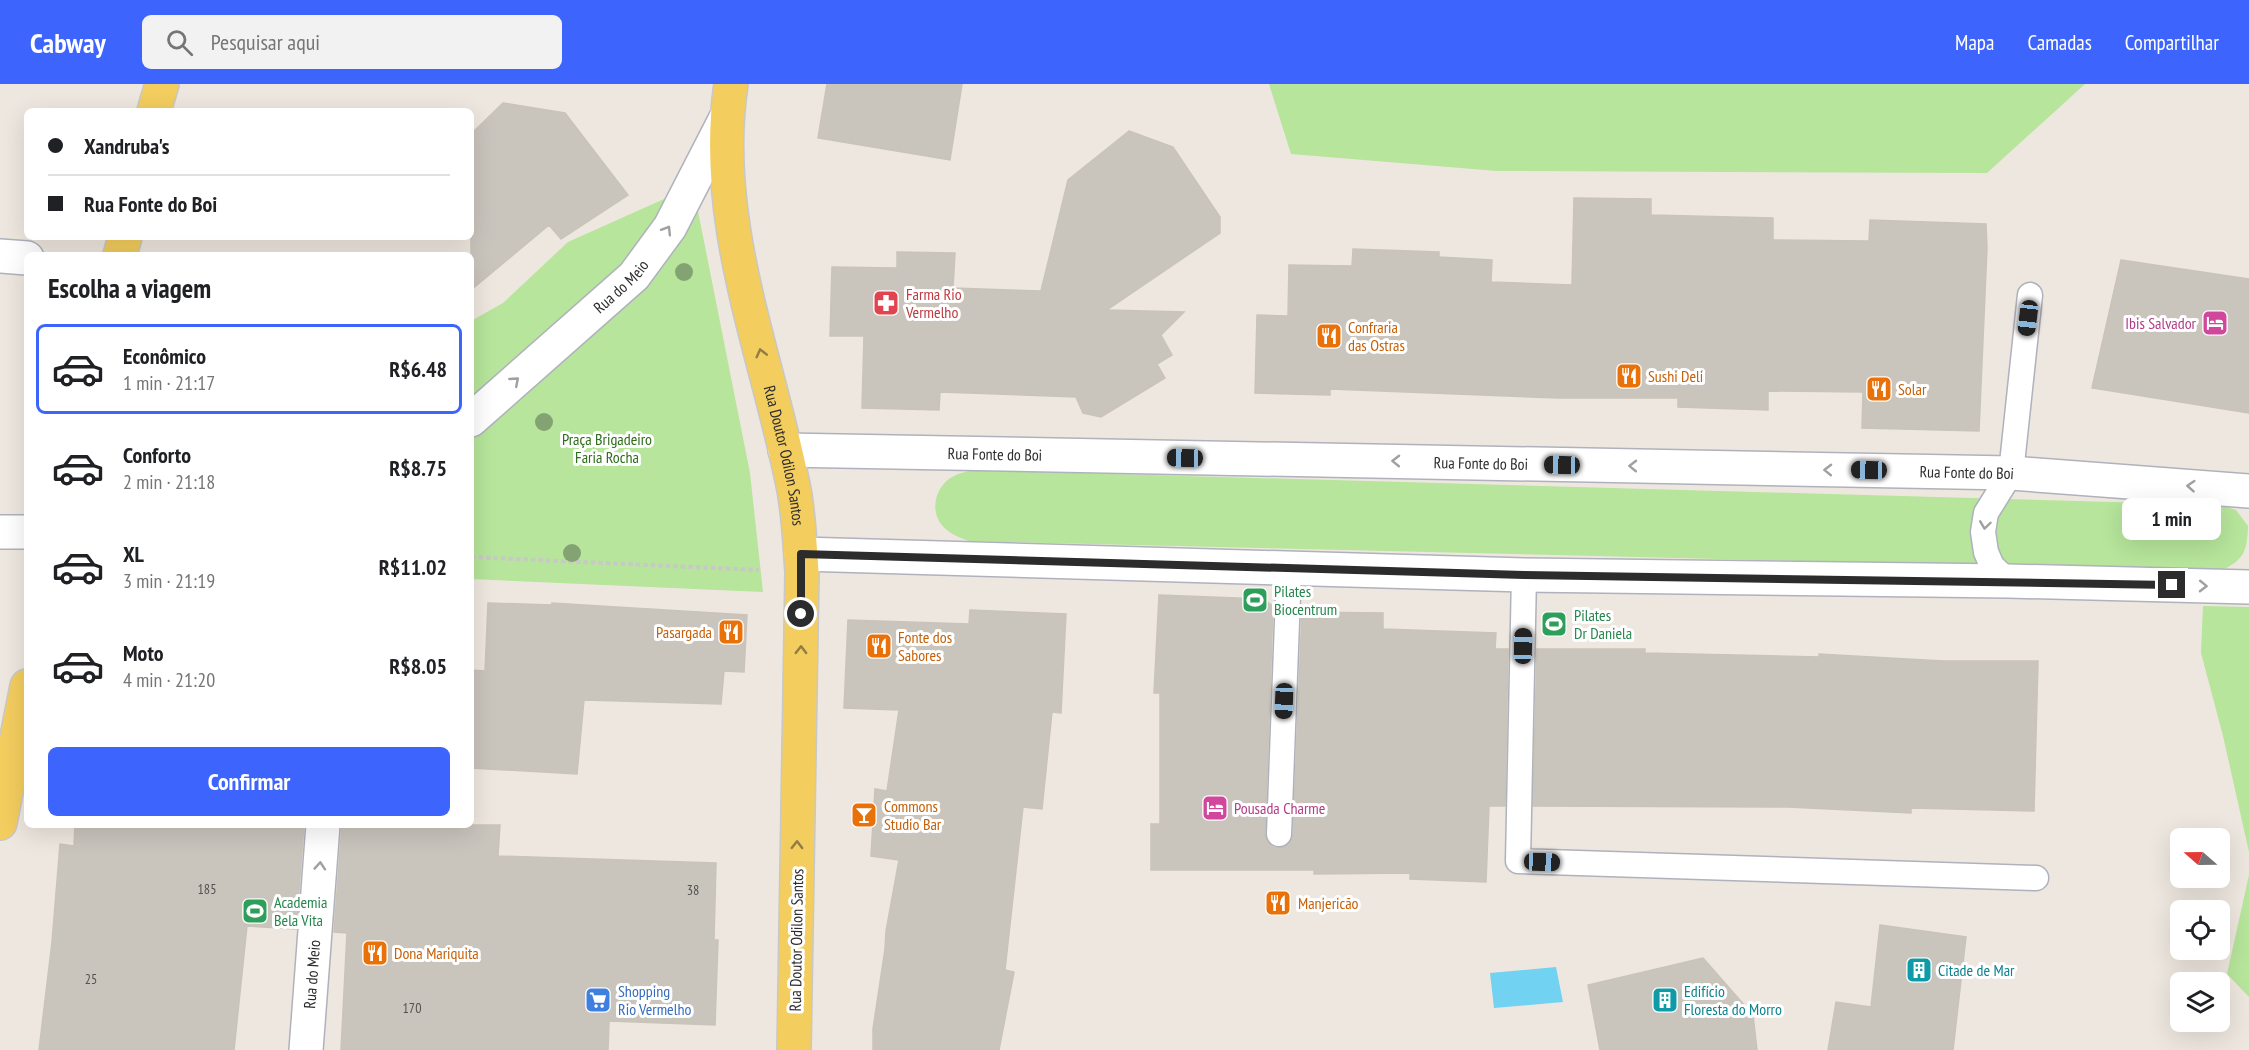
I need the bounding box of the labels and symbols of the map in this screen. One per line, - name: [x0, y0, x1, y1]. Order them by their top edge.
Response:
- one-way arrow: [660, 226, 672, 236]
- street label: Rua do Meio: [589, 256, 653, 317]
- place label: Farma Rio Vermelho: [905, 284, 962, 322]
- pharmacy icon: Farma Rio Vermelho: [871, 288, 901, 318]
- car: [2017, 299, 2039, 337]
- hotel icon: Ibis Salvador: [2200, 308, 2230, 338]
- place label: Ibis Salvador: [2125, 313, 2197, 333]
- place label: Confraria das Ostras: [1348, 317, 1405, 355]
- restaurant icon: Confraria das Ostras: [1314, 321, 1344, 351]
- one-way arrow: [756, 348, 768, 358]
- restaurant icon: Sushi Deli: [1614, 361, 1644, 391]
- place label: Sushi Deli: [1648, 366, 1703, 386]
- restaurant icon: Solar: [1864, 374, 1894, 404]
- one-way arrow: [508, 377, 519, 388]
- place label: Solar: [1898, 379, 1927, 399]
- street label: Rua Doutor Odilon Santos: [760, 383, 809, 527]
- park label: Praça Brigadeiro Faria Rocha: [562, 429, 652, 467]
- street label: Rua Fonte do Boi: [948, 443, 1042, 465]
- car: [1167, 449, 1203, 467]
- street label: Rua Fonte do Boi: [1433, 452, 1528, 474]
- one-way arrow: [1392, 455, 1401, 468]
- car: [1544, 456, 1580, 474]
- one-way arrow: [1629, 460, 1638, 472]
- car: [1851, 461, 1887, 479]
- street label: Rua Fonte do Boi: [1919, 461, 2015, 483]
- one-way arrow: [1824, 463, 1833, 476]
- one-way arrow: [2186, 480, 2195, 493]
- callout: 1 min: [2122, 498, 2222, 540]
- one-way arrow: [1979, 520, 1991, 529]
- route end: [2158, 571, 2185, 598]
- one-way arrow: [2198, 580, 2207, 592]
- place label: Pilates Biocentrum: [1274, 581, 1337, 619]
- sports icon: Pilates Biocentrum: [1240, 585, 1270, 615]
- route start: [787, 600, 814, 627]
- place label: Pilates Dr Daniela: [1574, 605, 1632, 643]
- sports icon: Pilates Dr Daniela: [1539, 609, 1569, 639]
- restaurant icon: Pasargada: [716, 617, 746, 647]
- place label: Pasargada: [656, 622, 712, 642]
- place label: Fonte dos Sabores: [898, 627, 952, 665]
- car: [1514, 628, 1532, 664]
- restaurant icon: Fonte dos Sabores: [864, 631, 894, 661]
- one-way arrow: [795, 645, 807, 654]
- car: [1274, 683, 1294, 719]
- hotel icon: Pousada Charme: [1200, 793, 1230, 823]
- place label: Commons Studio Bar: [884, 796, 942, 834]
- place label: Pousada Charme: [1234, 798, 1325, 818]
- bar icon: Commons Studio Bar: [849, 800, 879, 830]
- north arrow: [2170, 828, 2230, 888]
- one-way arrow: [791, 840, 804, 849]
- car: [1524, 852, 1560, 872]
- one-way arrow: [313, 861, 326, 871]
- street label: Rua Doutor Odilon Santos: [785, 868, 807, 1012]
- house number: 185: [198, 880, 216, 898]
- house number: 38: [687, 881, 699, 899]
- restaurant icon: Manjericão: [1263, 888, 1293, 918]
- place label: Academia Bela Vita: [274, 892, 327, 930]
- place label: Manjericão: [1298, 893, 1359, 913]
- sports icon: Academia Bela Vita: [240, 896, 270, 926]
- restaurant icon: Dona Mariquita: [360, 938, 390, 968]
- street label: Rua do Meio: [299, 939, 324, 1009]
- place label: Dona Mariquita: [394, 943, 479, 963]
- building icon: Citade de Mar: [1904, 955, 1934, 985]
- place label: Citade de Mar: [1938, 960, 2015, 980]
- house number: 25: [85, 970, 97, 988]
- place label: Shopping Rio Vermelho: [618, 981, 691, 1019]
- place label: Edifício Floresta do Morro: [1684, 981, 1782, 1019]
- supermarket icon: Shopping Rio Vermelho: [583, 985, 613, 1015]
- building icon: Edifício Floresta do Morro: [1650, 985, 1680, 1015]
- house number: 170: [403, 999, 421, 1017]

